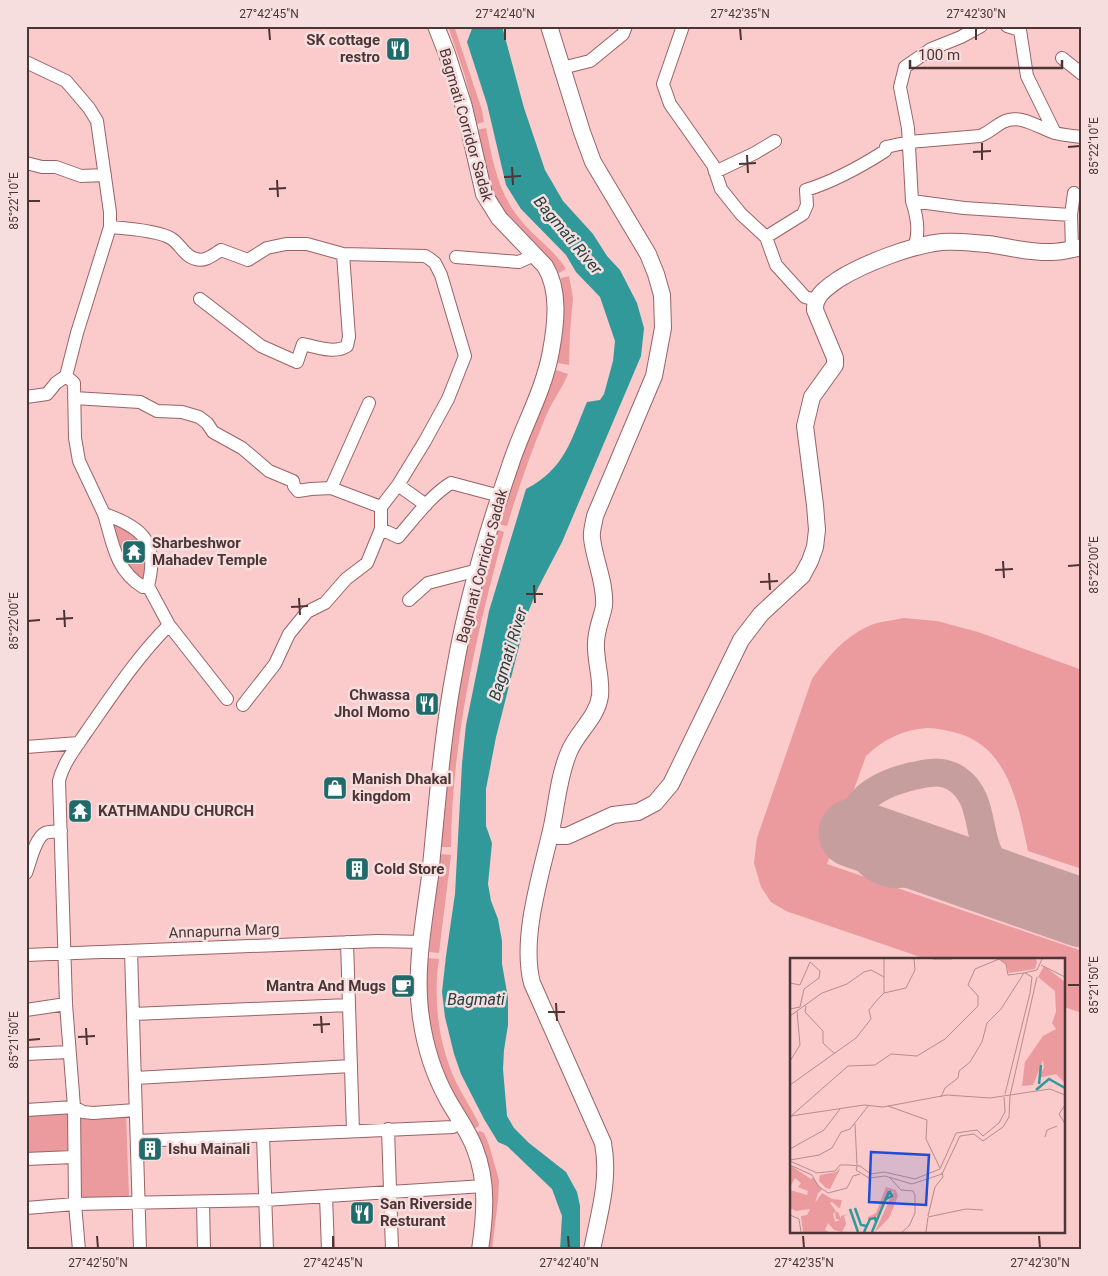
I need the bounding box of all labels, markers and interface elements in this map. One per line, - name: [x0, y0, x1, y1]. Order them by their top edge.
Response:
- text: 27°42'45"N: [239, 7, 299, 21]
- text: 27°42'40"N: [475, 7, 535, 21]
- text: 27°42'35"N: [710, 7, 770, 21]
- text: 27°42'30"N: [946, 7, 1006, 21]
- place label: SK cottage restro: [306, 31, 380, 66]
- restaurant icon: SK cottage restro: [385, 36, 411, 62]
- scale bar: [910, 38, 1063, 70]
- street label: Bagmati Corridor Sadak: [435, 46, 497, 204]
- text: 100 m: [918, 46, 960, 64]
- text: 85°22'10"E: [1087, 117, 1101, 175]
- text: 85°22'10"E: [7, 172, 21, 230]
- water label: Bagmati River: [530, 192, 607, 278]
- street label: Bagmati Corridor Sadak: [453, 487, 511, 645]
- place label: Sharbeshwor Mahadev Temple: [152, 534, 267, 569]
- text: 85°22'00"E: [1087, 536, 1101, 594]
- temple icon: Sharbeshwor Mahadev Temple: [121, 539, 147, 565]
- text: 85°22'00"E: [7, 592, 21, 650]
- water label: Bagmati River: [485, 605, 531, 703]
- place label: Chwassa Jhol Momo: [334, 686, 410, 721]
- restaurant icon: Chwassa Jhol Momo: [414, 691, 440, 717]
- place label: Manish Dhakal kingdom: [352, 770, 452, 805]
- shop icon: Manish Dhakal kingdom: [322, 775, 348, 801]
- temple icon: KATHMANDU CHURCH: [67, 798, 93, 824]
- place label: KATHMANDU CHURCH: [98, 802, 254, 820]
- building icon: Cold Store: [344, 856, 370, 882]
- place label: Cold Store: [374, 860, 444, 878]
- street label: Annapurna Marg: [168, 920, 280, 942]
- text: 85°21'50"E: [1087, 956, 1101, 1014]
- inset map: [790, 958, 1066, 1234]
- cafe icon: Mantra And Mugs: [390, 973, 416, 999]
- place label: Mantra And Mugs: [266, 977, 386, 995]
- water label: Bagmati: [447, 990, 505, 1009]
- text: 85°21'50"E: [7, 1011, 21, 1069]
- building icon: Ishu Mainali: [137, 1136, 163, 1162]
- place label: Ishu Mainali: [168, 1140, 250, 1158]
- place label: San Riverside Resturant: [380, 1195, 472, 1230]
- restaurant icon: San Riverside Resturant: [349, 1200, 375, 1226]
- text: 27°42'50"N: [68, 1256, 128, 1270]
- text: 27°42'45"N: [303, 1256, 363, 1270]
- text: 27°42'40"N: [539, 1256, 599, 1270]
- text: 27°42'35"N: [774, 1256, 834, 1270]
- text: 27°42'30"N: [1010, 1256, 1070, 1270]

